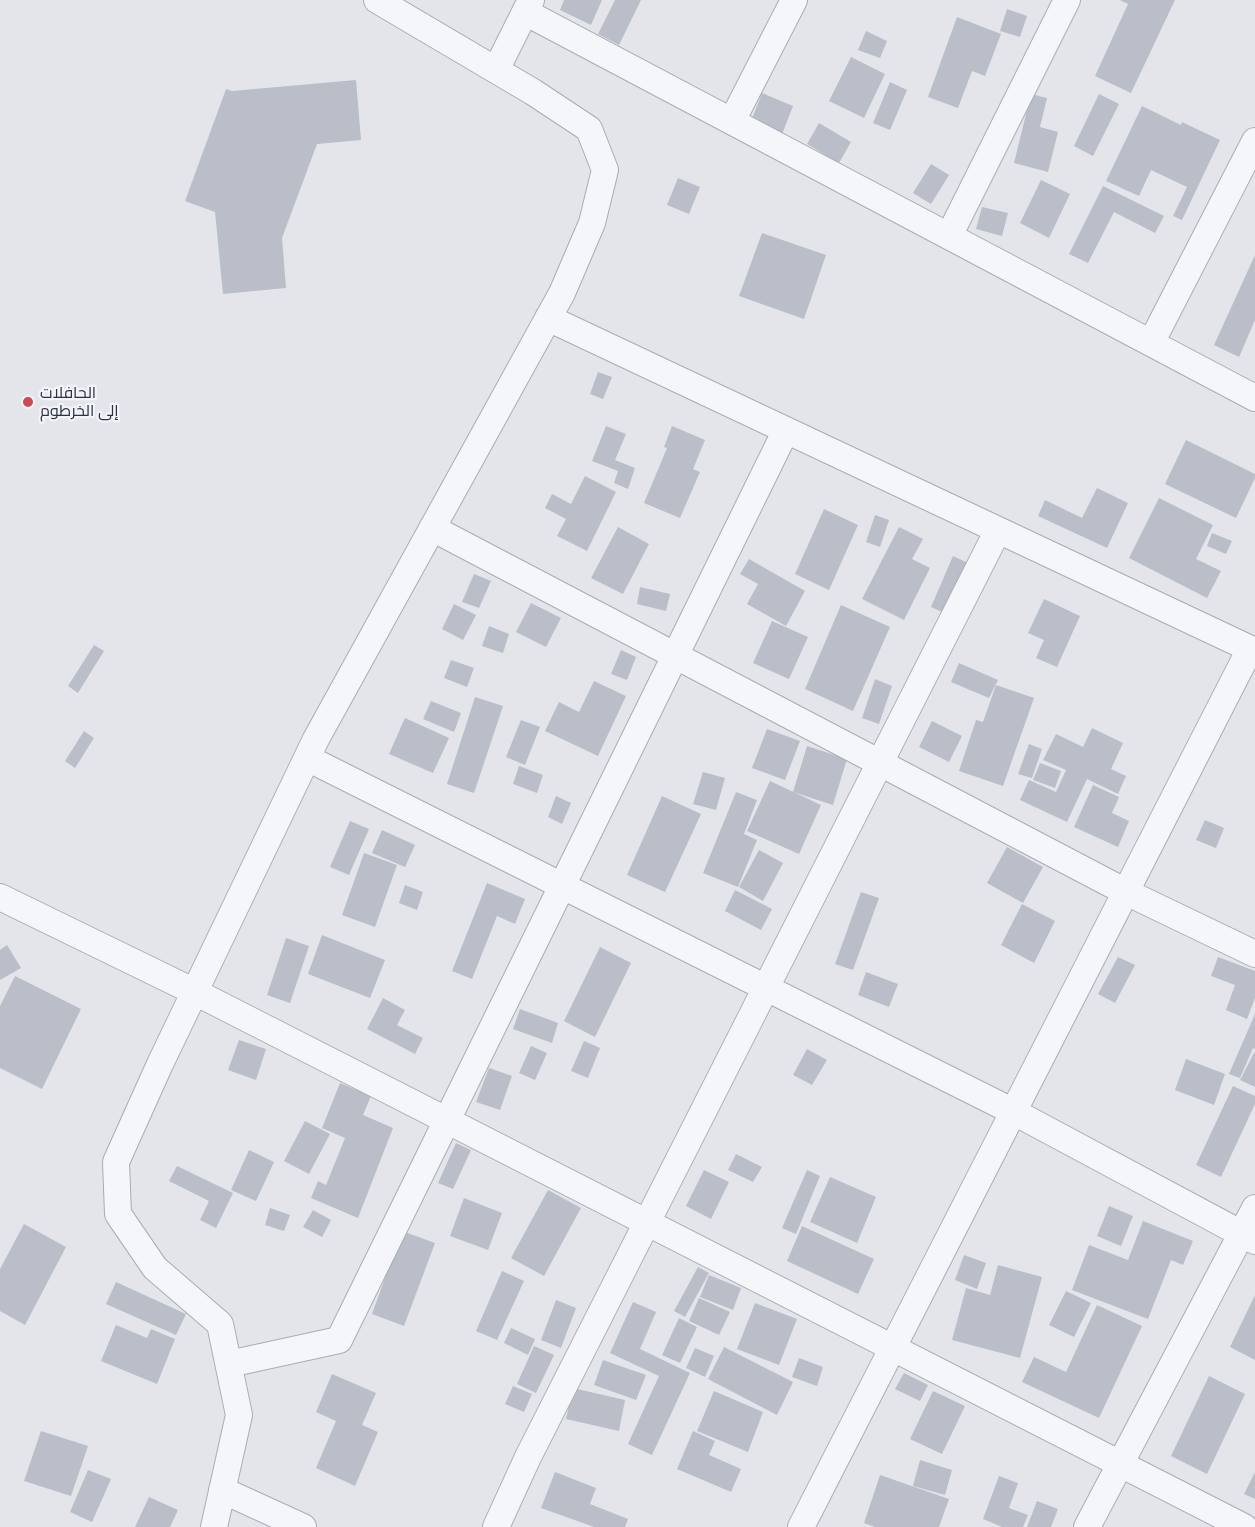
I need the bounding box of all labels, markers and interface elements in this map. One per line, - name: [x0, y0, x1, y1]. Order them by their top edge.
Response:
- place label: الحافلات إلى الخرطوم: [40, 383, 119, 421]
- marker: الحافلات إلى الخرطوم: [21, 395, 35, 409]

